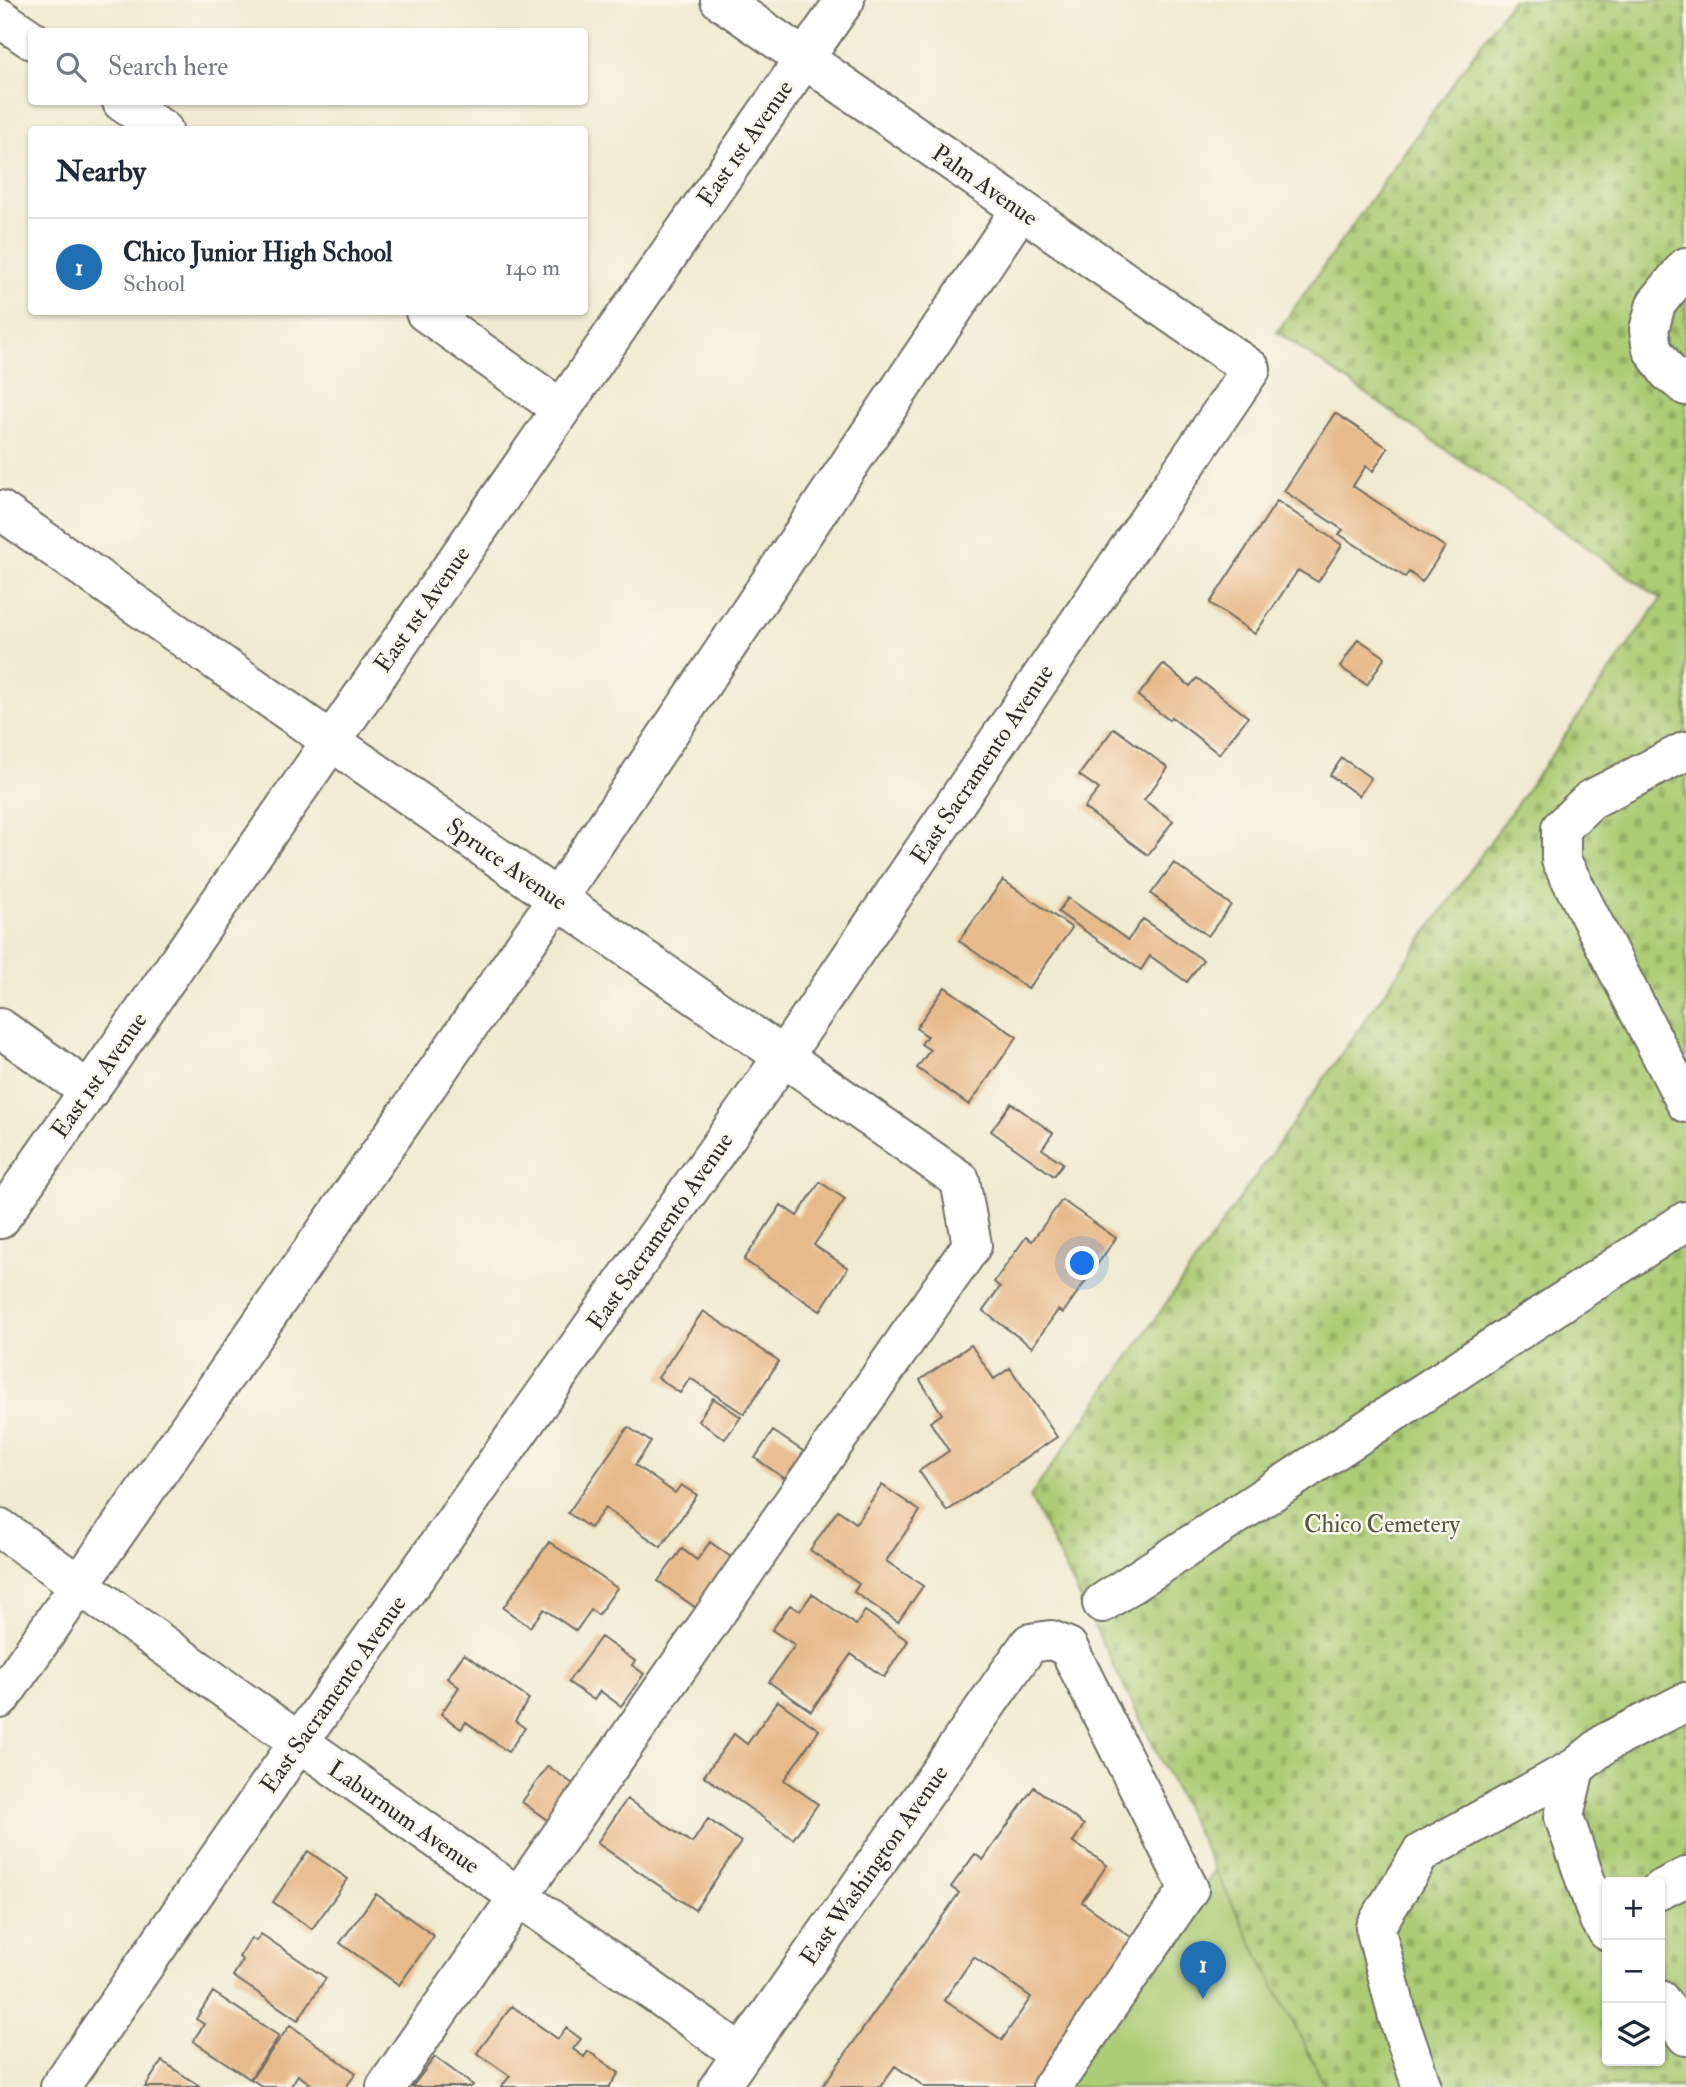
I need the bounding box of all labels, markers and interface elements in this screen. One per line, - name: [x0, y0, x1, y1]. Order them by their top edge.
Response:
- search box: [28, 28, 588, 105]
- icon: search: [52, 48, 90, 86]
- text: Search here: [108, 51, 228, 83]
- street label: East 1st Avenue: [690, 74, 800, 213]
- street label: Palm Avenue: [926, 138, 1044, 233]
- text: Nearby: [56, 153, 146, 190]
- text: Chico Junior High School: [123, 237, 392, 269]
- text: 1: [75, 253, 83, 282]
- text: 140 m: [505, 253, 560, 282]
- text: School: [123, 269, 185, 298]
- street label: East 1st Avenue: [367, 540, 477, 679]
- street label: East Sacramento Avenue: [904, 658, 1061, 870]
- street label: Spruce Avenue: [440, 811, 573, 918]
- street label: East 1st Avenue: [44, 1006, 154, 1145]
- street label: East Sacramento Avenue: [580, 1126, 740, 1336]
- your location: [1065, 1246, 1099, 1280]
- park label: Chico Cemetery: [1304, 1509, 1461, 1540]
- street label: East Sacramento Avenue: [253, 1589, 413, 1799]
- street label: Laburnum Avenue: [322, 1754, 486, 1881]
- street label: East Washington Avenue: [793, 1759, 955, 1972]
- map controls: [1602, 1877, 1665, 2066]
- button: +: [1602, 1877, 1665, 1940]
- button: −: [1602, 1940, 1665, 2003]
- pin: 1: [1180, 1941, 1226, 1999]
- button: layers: [1602, 2003, 1665, 2066]

